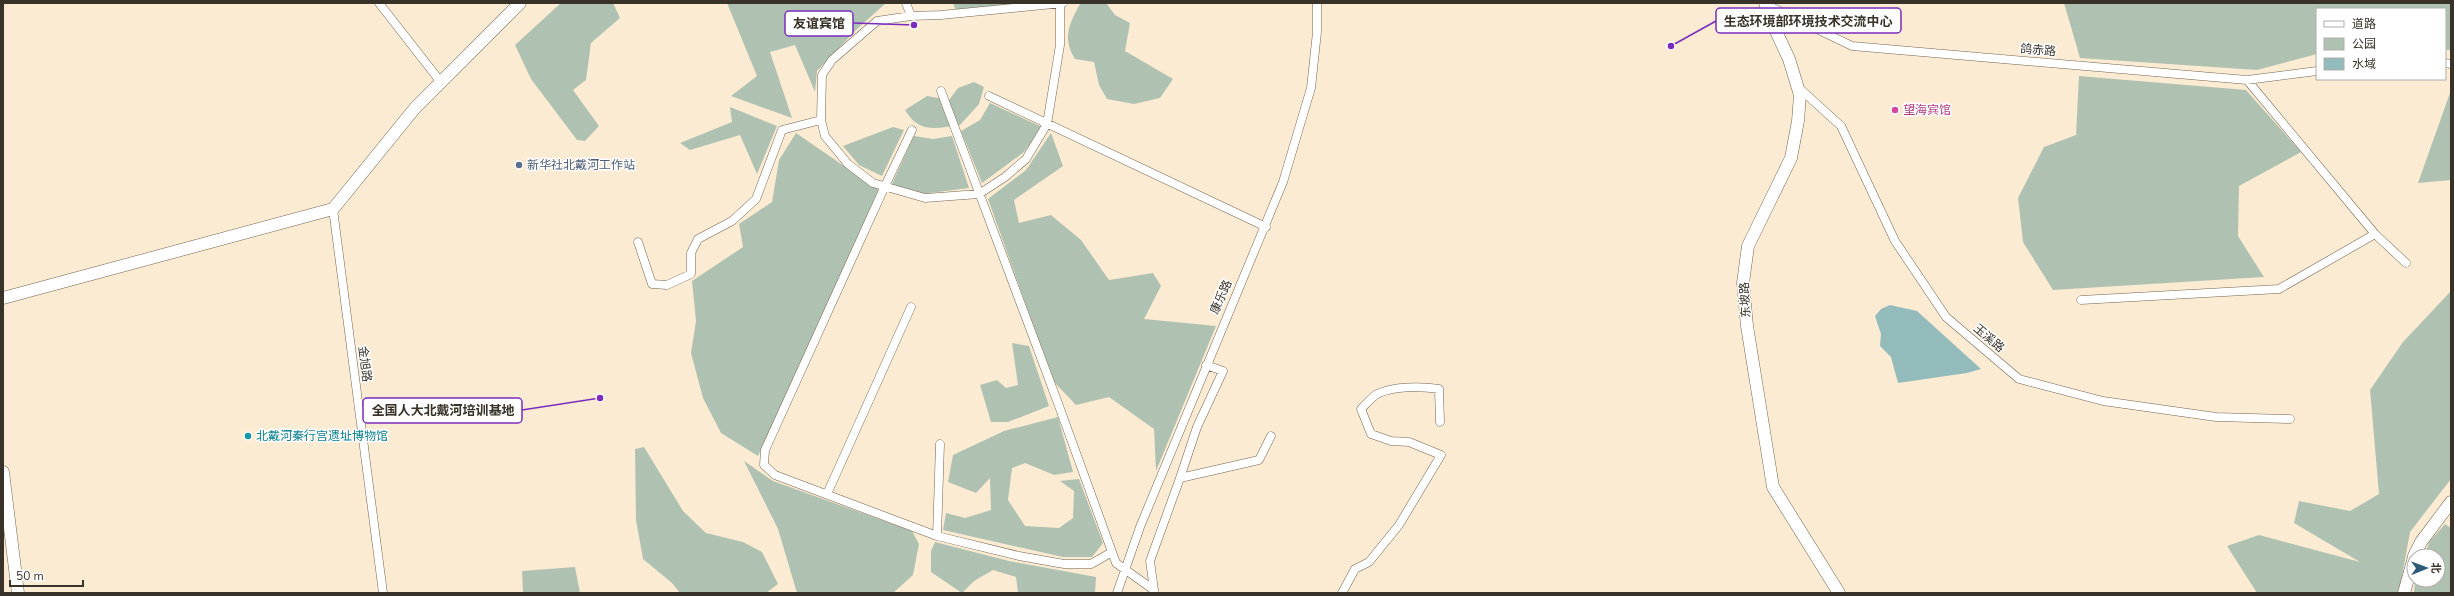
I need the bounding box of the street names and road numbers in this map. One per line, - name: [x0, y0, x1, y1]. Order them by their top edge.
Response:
- street label: 鸽赤路: [2019, 40, 2057, 60]
- street label: 康乐路: [1206, 277, 1236, 317]
- street label: 东坡路: [1736, 282, 1754, 318]
- street label: 玉溪路: [1970, 320, 2008, 356]
- street label: 金旭路: [355, 345, 375, 383]

